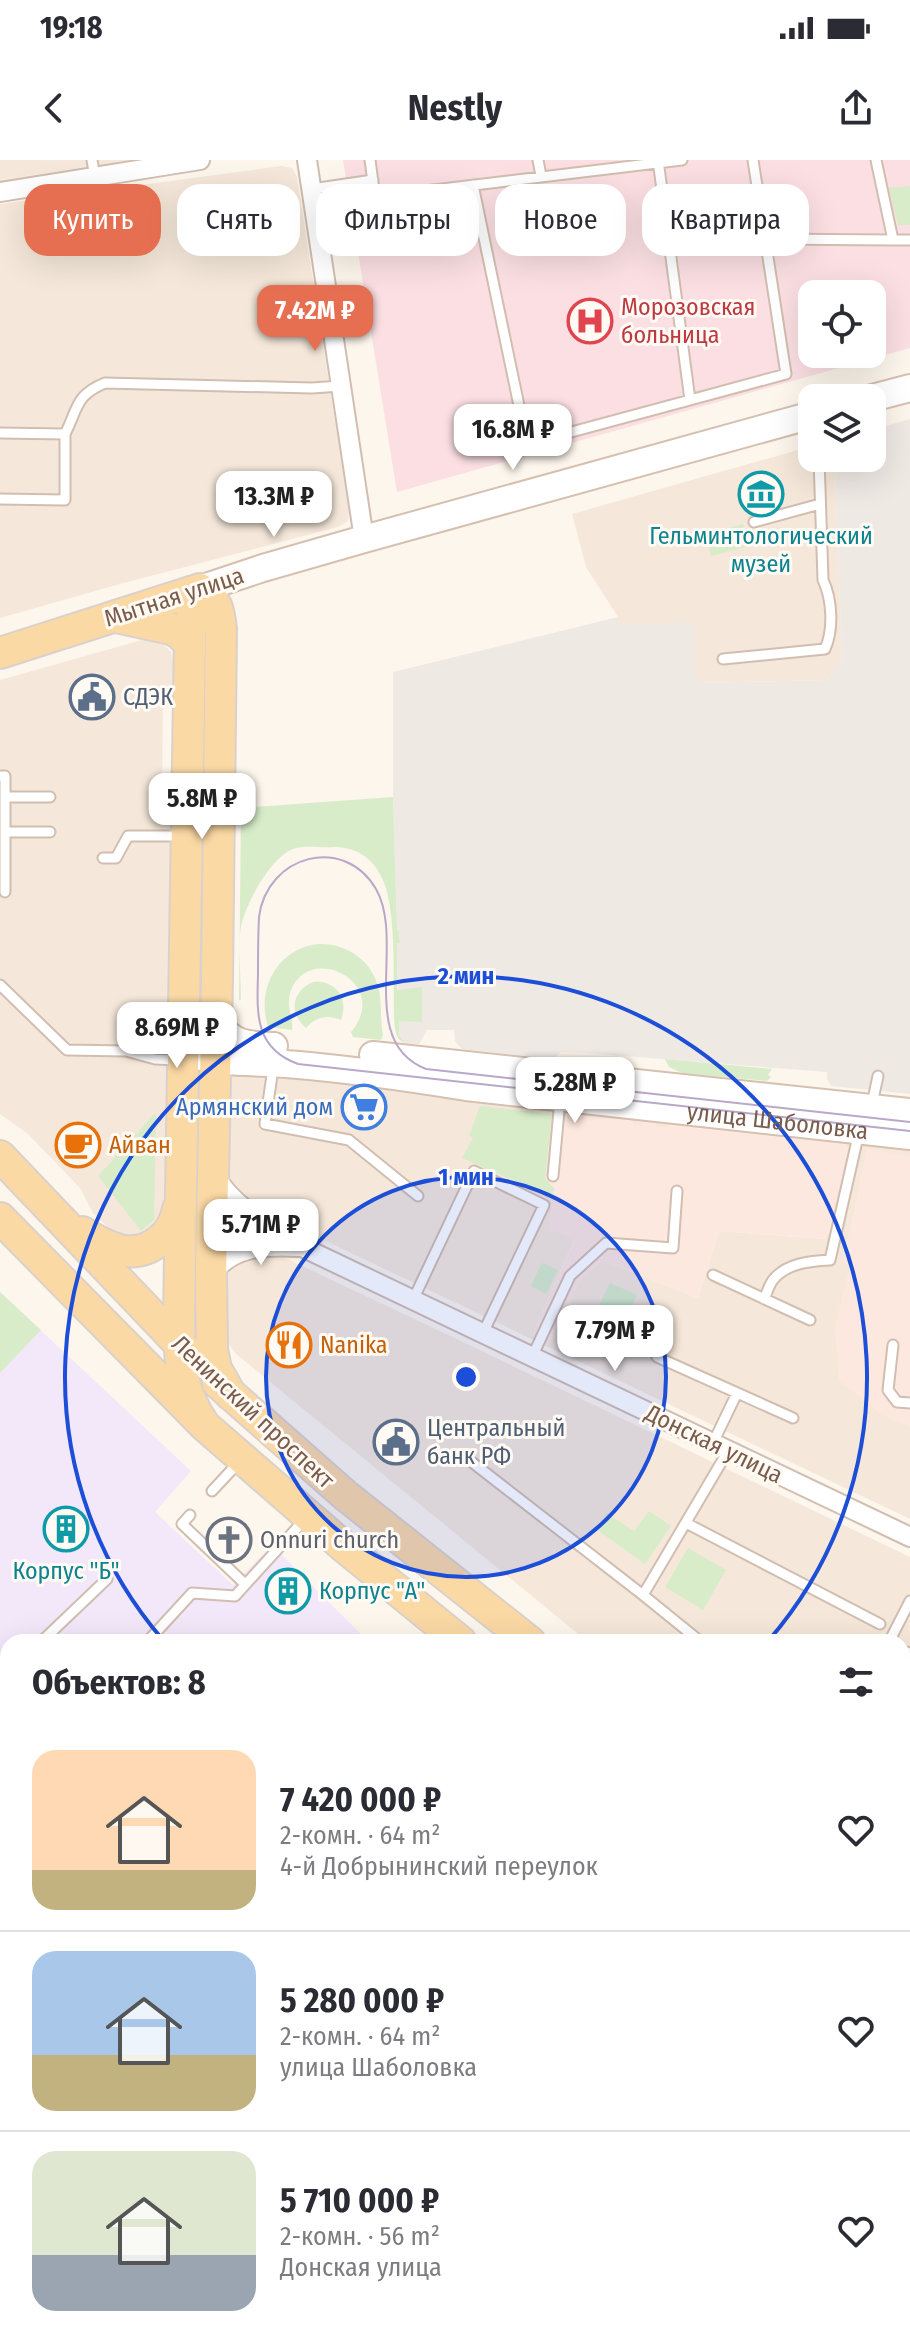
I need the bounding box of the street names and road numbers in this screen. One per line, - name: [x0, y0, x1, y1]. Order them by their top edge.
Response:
- street label: Мытная улица: [101, 561, 247, 633]
- street label: улица Шаболовка: [686, 1098, 870, 1145]
- street label: Ленинский проспект: [166, 1330, 340, 1494]
- street label: Донская улица: [640, 1398, 787, 1489]

